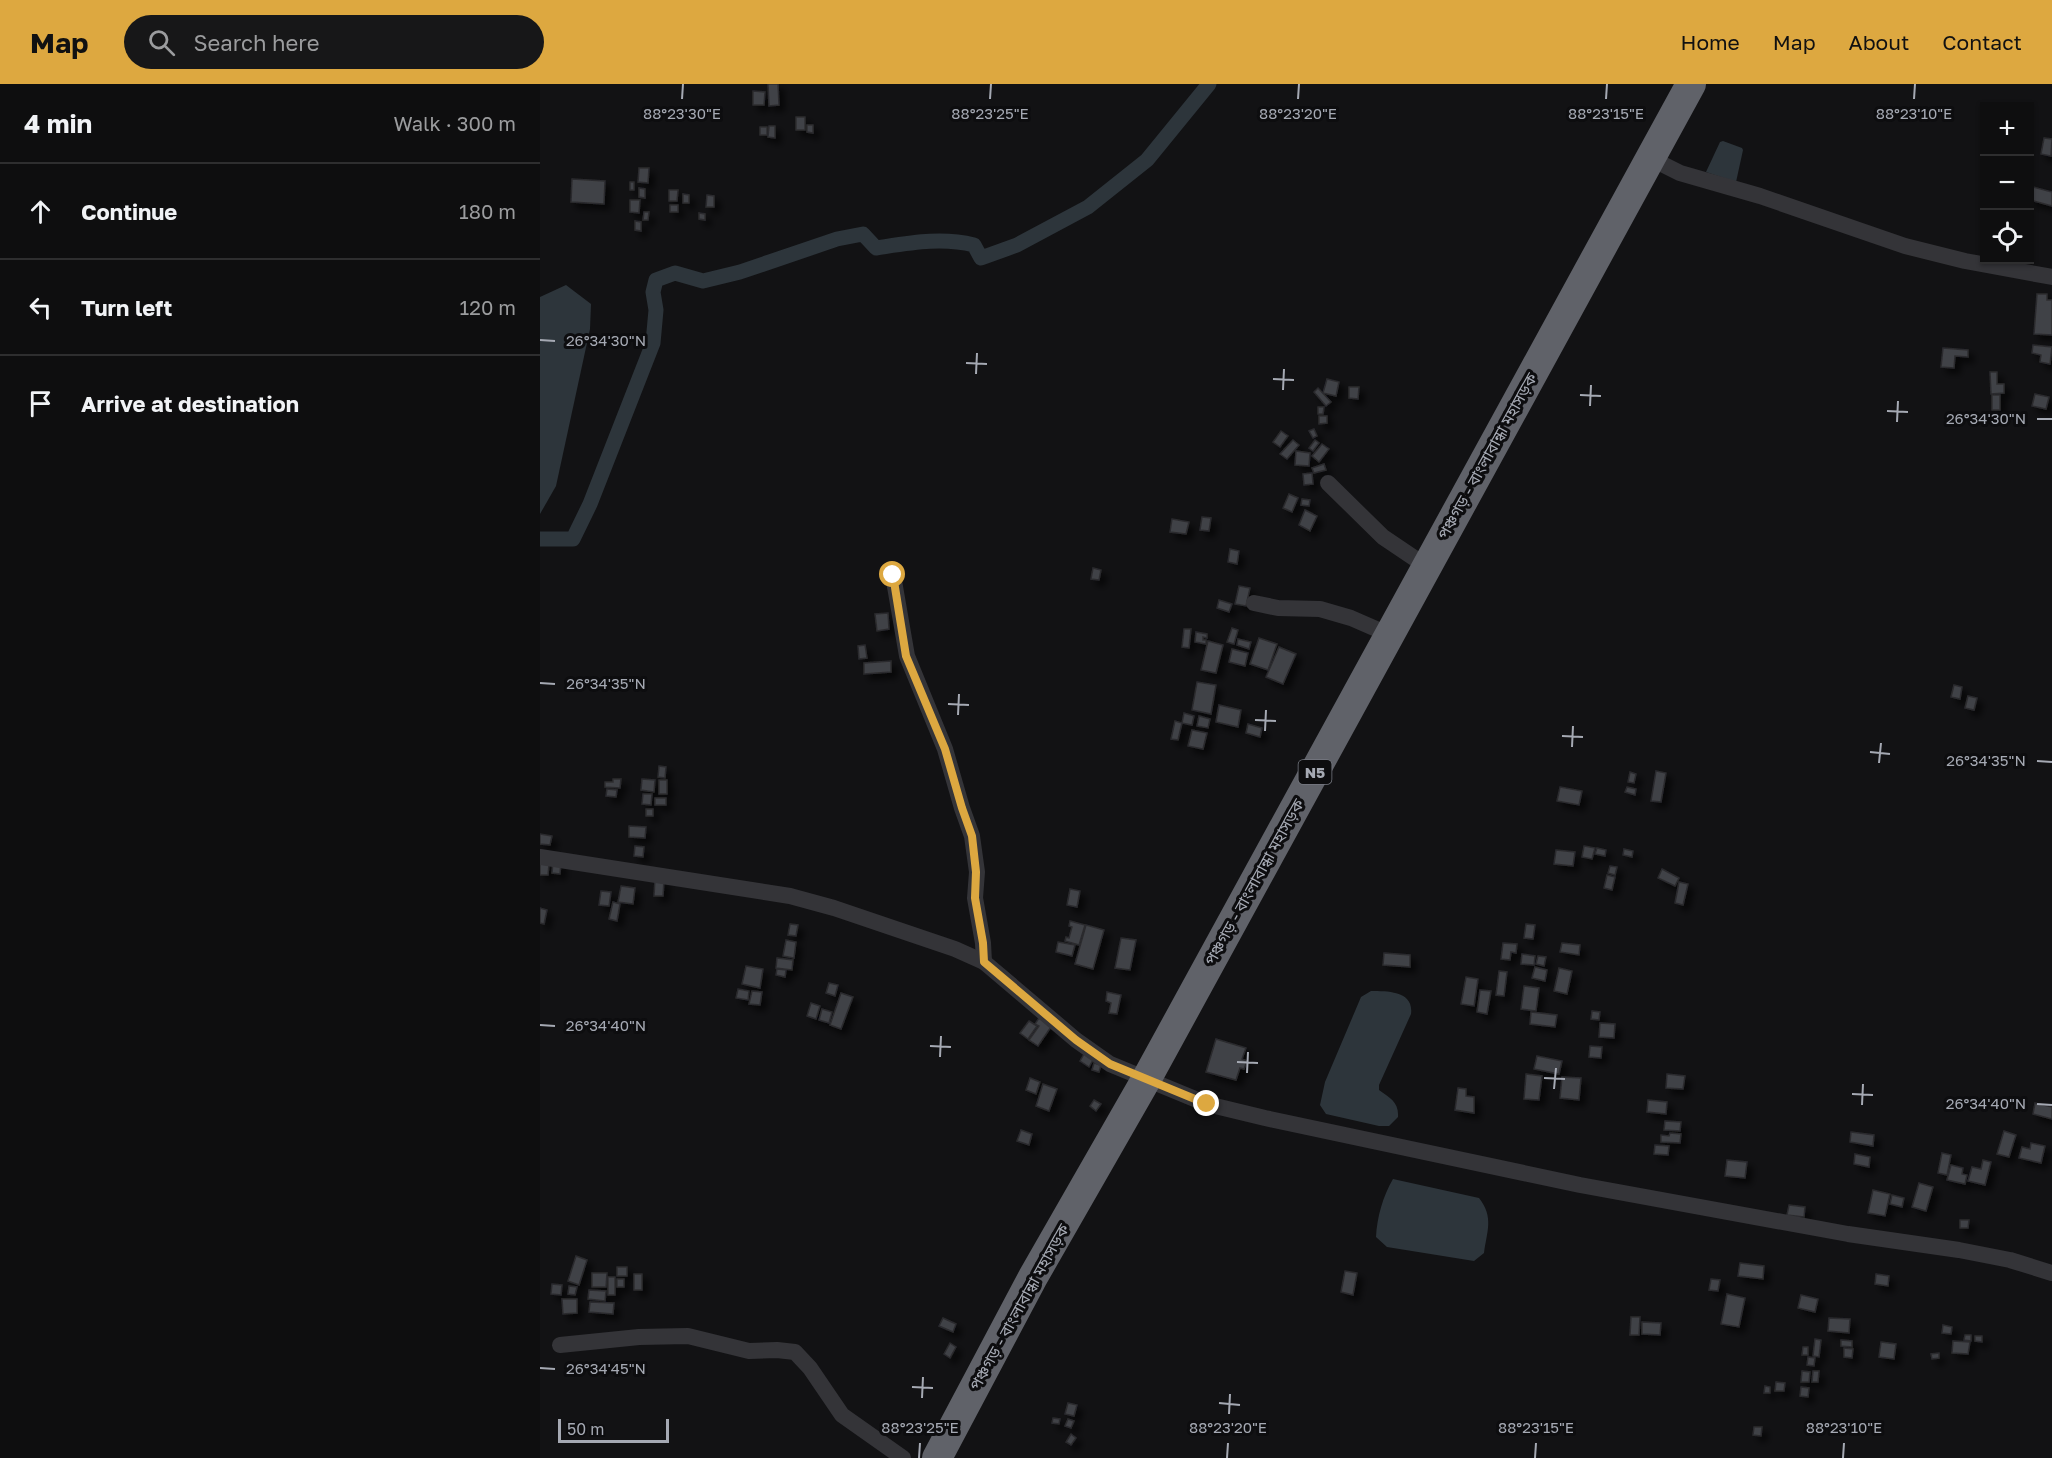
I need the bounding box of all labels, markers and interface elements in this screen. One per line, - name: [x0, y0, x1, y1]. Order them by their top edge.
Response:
- search box: [124, 15, 544, 69]
- text: Map: [30, 26, 88, 59]
- icon: search: [145, 26, 178, 59]
- text: Search here: [193, 29, 319, 56]
- text: Home: [1680, 29, 1740, 55]
- text: Map: [1773, 29, 1816, 55]
- text: About: [1849, 29, 1909, 55]
- text: Contact: [1942, 29, 2022, 55]
- map controls: [1980, 102, 2034, 264]
- button: +: [1980, 102, 2034, 156]
- text: 88°23'30"E: [643, 104, 721, 122]
- text: 88°23'25"E: [951, 104, 1029, 122]
- text: 88°23'20"E: [1259, 104, 1337, 122]
- text: 88°23'15"E: [1568, 104, 1644, 122]
- text: 88°23'10"E: [1876, 104, 1952, 122]
- text: 4 min: [24, 108, 92, 139]
- text: Walk · 300 m: [393, 111, 516, 135]
- button: −: [1980, 156, 2034, 210]
- icon: ahead: [24, 195, 57, 228]
- text: Continue: [81, 198, 177, 225]
- text: 180 m: [459, 199, 516, 223]
- button: locate: [1980, 210, 2034, 264]
- icon: left: [24, 291, 57, 324]
- text: Turn left: [81, 294, 172, 321]
- text: 120 m: [460, 295, 516, 319]
- text: 26°34'30"N: [566, 331, 646, 349]
- street label: পঞ্চগড় - বাংলাবান্ধা মহাসড়ক: [1433, 368, 1542, 543]
- icon: arrive: [24, 387, 57, 420]
- text: Arrive at destination: [81, 390, 299, 417]
- text: 26°34'30"N: [1946, 409, 2026, 427]
- route start: [879, 561, 905, 587]
- text: 26°34'35"N: [566, 674, 646, 692]
- text: 26°34'35"N: [1946, 751, 2026, 769]
- road number: N5: [1298, 760, 1332, 784]
- street label: পঞ্চগড় - বাংলাবান্ধা মহাসড়ক: [1200, 794, 1309, 969]
- text: 26°34'40"N: [566, 1016, 646, 1034]
- route end: [1193, 1090, 1219, 1116]
- text: 26°34'40"N: [1946, 1094, 2026, 1112]
- street label: পঞ্চগড় - বাংলাবান্ধা মহাসড়ক: [965, 1219, 1074, 1394]
- text: 26°34'45"N: [566, 1359, 646, 1377]
- scale bar: [558, 1416, 669, 1444]
- text: 88°23'25"E: [881, 1418, 959, 1436]
- text: 88°23'20"E: [1189, 1418, 1267, 1436]
- text: 88°23'15"E: [1498, 1418, 1574, 1436]
- text: 88°23'10"E: [1806, 1418, 1882, 1436]
- text: 50 m: [567, 1419, 604, 1439]

